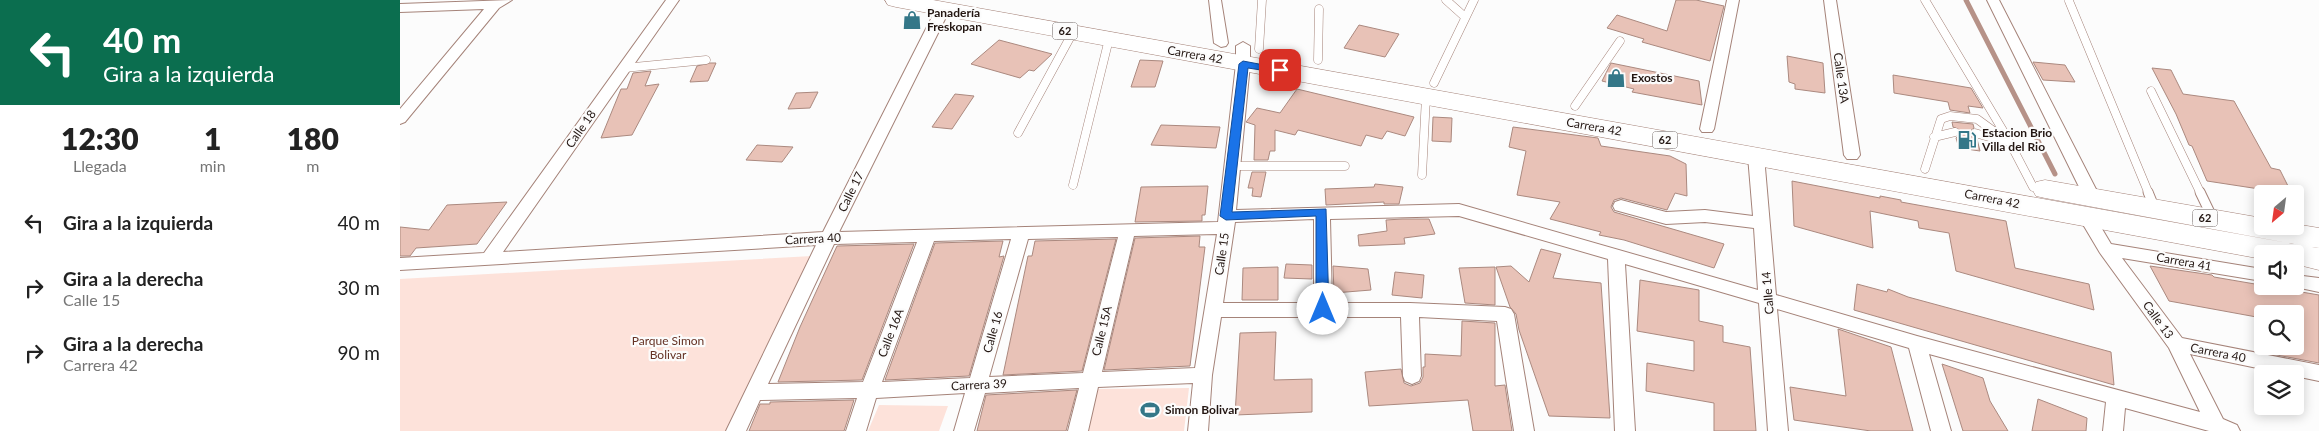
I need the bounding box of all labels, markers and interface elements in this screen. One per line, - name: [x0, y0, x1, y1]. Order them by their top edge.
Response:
- place label: Panadería Freskopan: [927, 5, 982, 34]
- shop icon: Panadería Freskopan: [901, 9, 923, 31]
- text: 40 m: [103, 18, 181, 60]
- icon: left: [20, 20, 85, 85]
- road number: 62: [1052, 22, 1078, 40]
- street label: Carrera 42: [1166, 42, 1224, 67]
- pin: [1259, 49, 1301, 91]
- street label: Calle 13A: [1831, 52, 1853, 105]
- icon: arrive: [1266, 56, 1294, 84]
- text: Gira a la izquierda: [103, 60, 274, 87]
- shop icon: Exostos: [1605, 67, 1627, 89]
- place label: Exostos: [1631, 70, 1673, 85]
- street label: Calle 18: [562, 107, 599, 151]
- street label: Carrera 42: [1565, 114, 1623, 139]
- text: 12:30: [61, 120, 139, 156]
- text: 1: [204, 120, 221, 156]
- text: 180: [287, 120, 339, 156]
- place label: Estacion Brio Villa del Rio: [1981, 125, 2052, 154]
- fuel station icon: Estacion Brio Villa del Rio: [1956, 129, 1978, 151]
- road number: 62: [1652, 132, 1678, 148]
- text: Llegada: [73, 156, 127, 175]
- text: min: [200, 156, 226, 175]
- text: m: [306, 156, 319, 175]
- street label: Calle 17: [834, 169, 867, 214]
- north arrow: [2254, 185, 2304, 235]
- map controls: [2254, 185, 2304, 415]
- street label: Carrera 42: [1963, 186, 2021, 211]
- icon: left: [20, 209, 48, 237]
- road number: 62: [2192, 210, 2218, 227]
- text: Gira a la izquierda: [63, 211, 213, 234]
- text: 40 m: [337, 211, 380, 234]
- street label: Carrera 40: [785, 230, 841, 247]
- street label: Calle 15: [1211, 232, 1232, 276]
- button: sound: [2254, 245, 2304, 295]
- street label: Carrera 41: [2155, 249, 2213, 274]
- text: Gira a la derecha: [63, 267, 203, 290]
- street label: Calle 14: [1758, 271, 1777, 315]
- icon: right: [20, 274, 48, 302]
- text: 30 m: [337, 276, 380, 299]
- position arrow: [1296, 282, 1348, 334]
- text: Calle 15: [63, 290, 120, 309]
- street label: Calle 13: [2140, 298, 2177, 342]
- street label: Calle 15A: [1088, 303, 1115, 357]
- street label: Calle 16A: [874, 305, 907, 359]
- button: search: [2254, 305, 2304, 355]
- street label: Calle 16: [979, 309, 1006, 355]
- text: Gira a la derecha: [63, 332, 203, 355]
- park label: Parque Simon Bolivar: [632, 333, 704, 362]
- icon: right: [20, 339, 48, 367]
- street label: Carrera 40: [2189, 340, 2247, 365]
- text: 90 m: [337, 341, 380, 364]
- text: Carrera 42: [63, 355, 138, 374]
- button: layers: [2254, 365, 2304, 415]
- street label: Carrera 39: [951, 376, 1007, 393]
- sports icon: Simon Bolivar: [1139, 399, 1161, 421]
- place label: Simon Bolivar: [1165, 402, 1239, 417]

